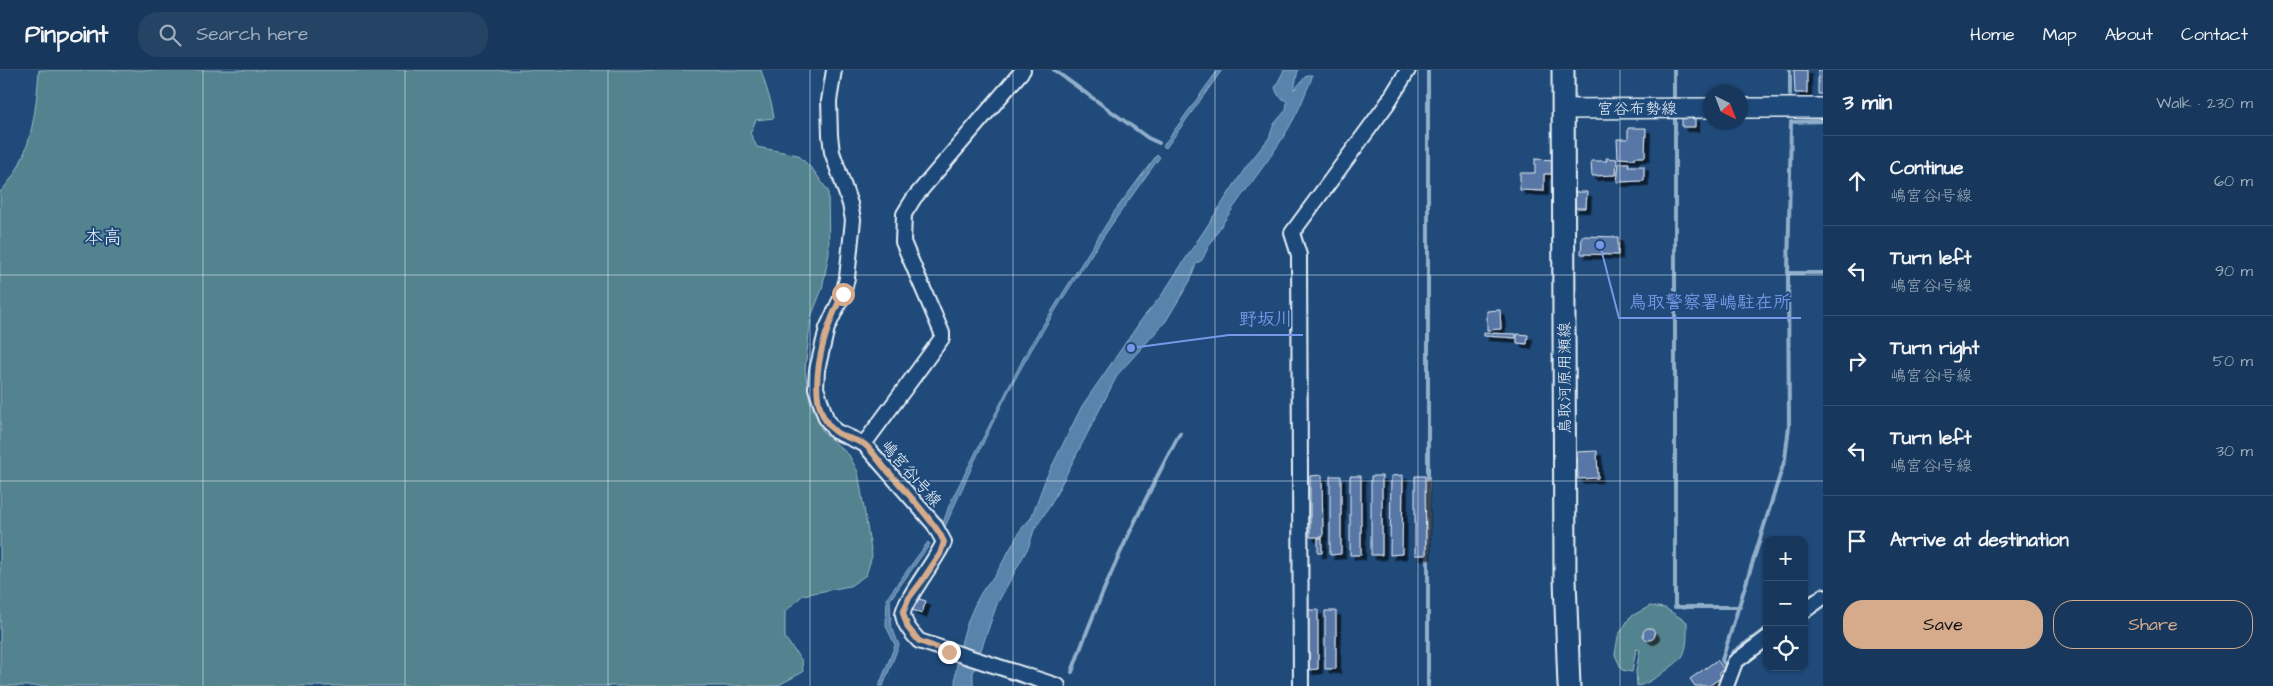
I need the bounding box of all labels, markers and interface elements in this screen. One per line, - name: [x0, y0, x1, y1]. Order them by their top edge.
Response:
- search box: [138, 12, 488, 57]
- text: Pinpoint: [25, 18, 108, 52]
- icon: search: [156, 21, 184, 49]
- text: Search here: [196, 21, 308, 48]
- text: Home: [1970, 22, 2015, 47]
- text: Map: [2043, 22, 2077, 47]
- text: About: [2105, 22, 2153, 47]
- text: Contact: [2181, 22, 2248, 47]
- north arrow: [1703, 85, 1748, 130]
- text: 3 min: [1843, 88, 1892, 117]
- text: Walk · 230 m: [2156, 92, 2253, 114]
- street label: 宮谷布勢線: [1597, 98, 1677, 120]
- text: Continue: [1890, 155, 1964, 182]
- icon: ahead: [1843, 167, 1871, 195]
- text: 60 m: [2214, 170, 2253, 192]
- text: 嶋宮谷1号線: [1890, 185, 1972, 207]
- district label: 本高: [84, 224, 122, 251]
- text: Turn left: [1890, 245, 1971, 272]
- icon: left: [1843, 257, 1871, 285]
- text: 90 m: [2215, 260, 2253, 282]
- text: 嶋宮谷1号線: [1890, 275, 1972, 297]
- route start: [832, 283, 855, 306]
- callout: 鳥取警察署嶋駐在所: [1619, 285, 1801, 318]
- text: 鳥取警察署嶋駐在所: [1629, 290, 1791, 315]
- callout: 野坂川: [1229, 302, 1303, 335]
- text: 野坂川: [1239, 307, 1293, 332]
- street label: 鳥取河原用瀬線: [1554, 322, 1576, 434]
- text: Turn right: [1890, 335, 1979, 362]
- icon: right: [1843, 347, 1871, 375]
- text: 50 m: [2213, 350, 2253, 372]
- text: 嶋宮谷1号線: [1890, 365, 1972, 387]
- text: Turn left: [1890, 425, 1971, 452]
- street label: 嶋宮谷1号線: [876, 435, 946, 512]
- icon: left: [1843, 437, 1871, 465]
- text: 30 m: [2216, 440, 2253, 462]
- text: 嶋宮谷1号線: [1890, 455, 1972, 477]
- icon: arrive: [1843, 527, 1871, 555]
- text: Arrive at destination: [1890, 527, 2069, 554]
- map controls: [1763, 536, 1808, 671]
- button: +: [1763, 536, 1808, 581]
- button: −: [1763, 581, 1808, 626]
- button: Save: [1843, 600, 2043, 649]
- button: Share: [2053, 600, 2253, 649]
- button: locate: [1763, 626, 1808, 671]
- route end: [938, 641, 961, 664]

